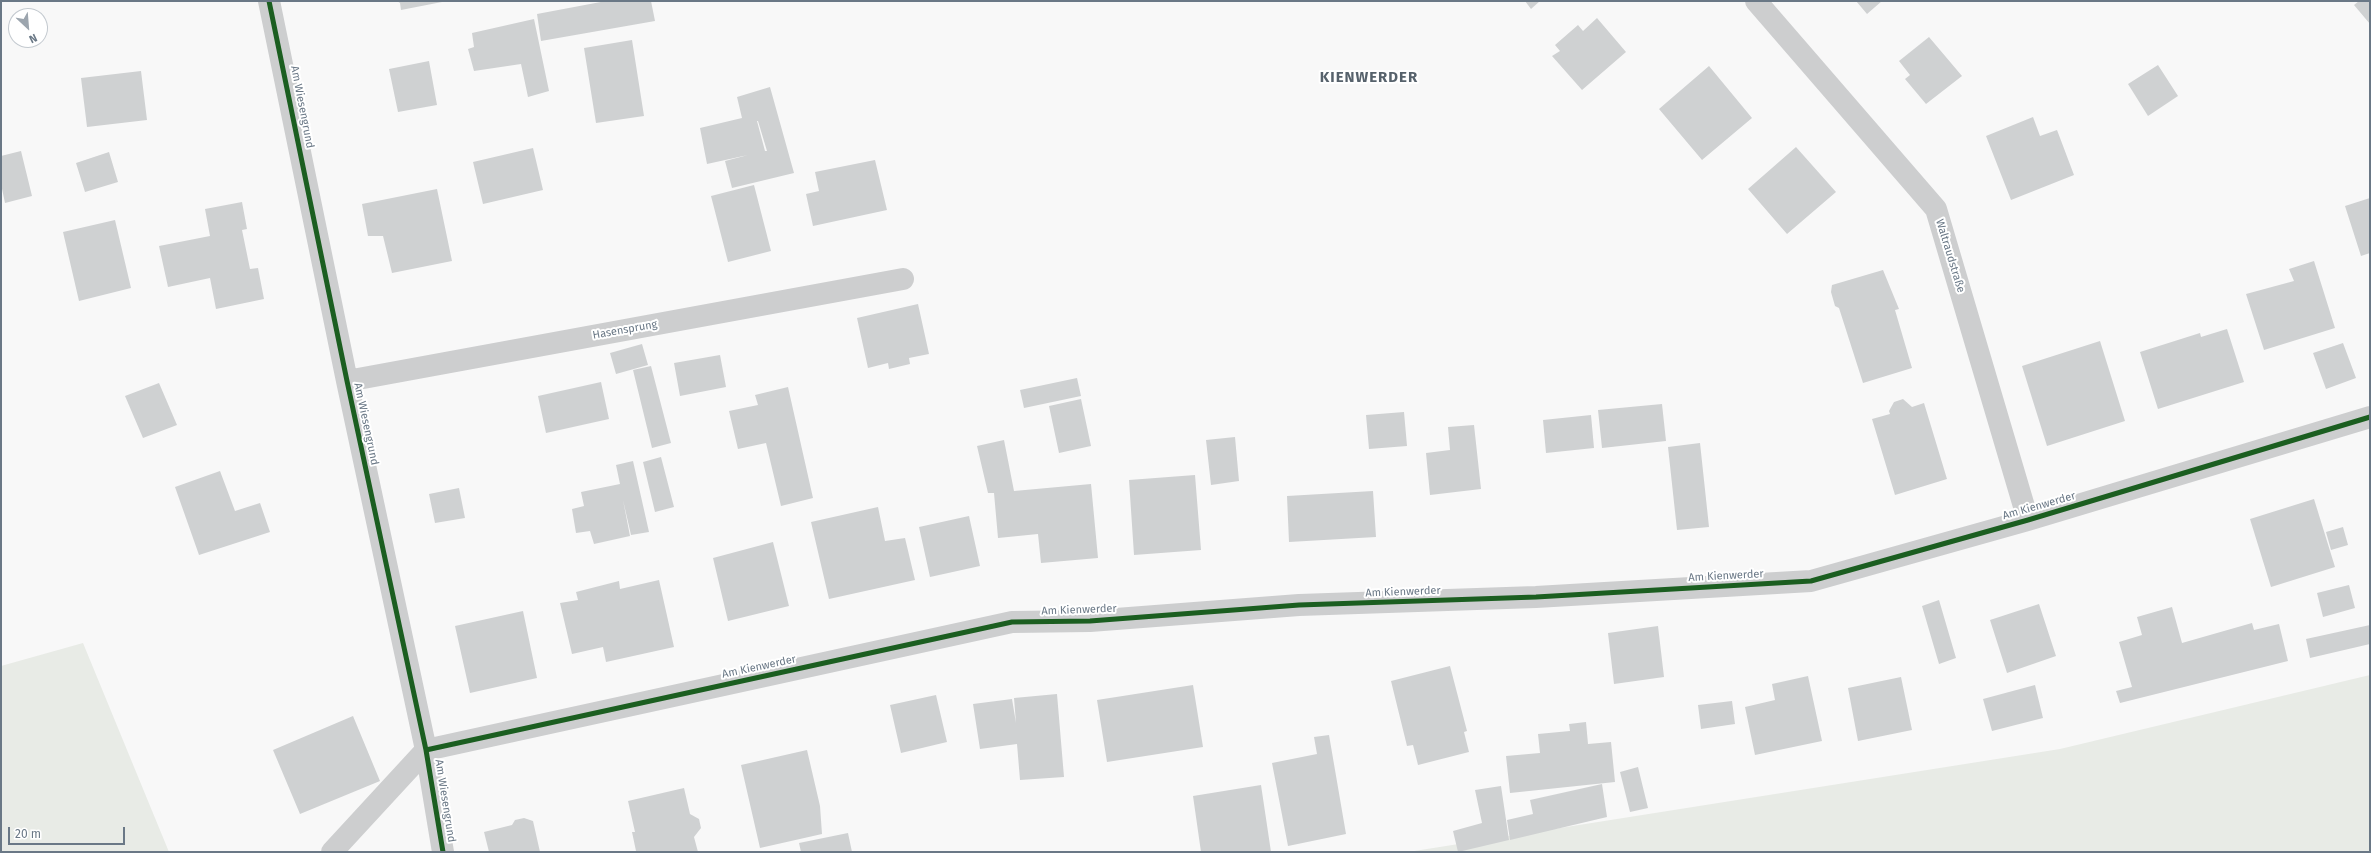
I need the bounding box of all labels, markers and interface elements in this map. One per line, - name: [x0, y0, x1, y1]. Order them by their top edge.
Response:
- north arrow: [8, 8, 48, 48]
- text: N: [27, 31, 39, 46]
- street label: Am Wiesengrund: [288, 65, 316, 149]
- district label: KIENWERDER: [1320, 69, 1418, 87]
- street label: Waltraudstraße: [1933, 218, 1967, 294]
- street label: Hasensprung: [592, 318, 658, 342]
- street label: Am Wiesengrund: [351, 382, 381, 466]
- street label: Am Kienwerder: [2001, 489, 2077, 523]
- street label: Am Kienwerder: [1688, 567, 1764, 585]
- street label: Am Kienwerder: [1365, 584, 1441, 600]
- street label: Am Kienwerder: [1041, 602, 1117, 618]
- street label: Am Kienwerder: [721, 653, 797, 681]
- street label: Am Wiesengrund: [432, 759, 458, 843]
- scale bar: [10, 819, 127, 845]
- text: 20 m: [15, 827, 41, 841]

